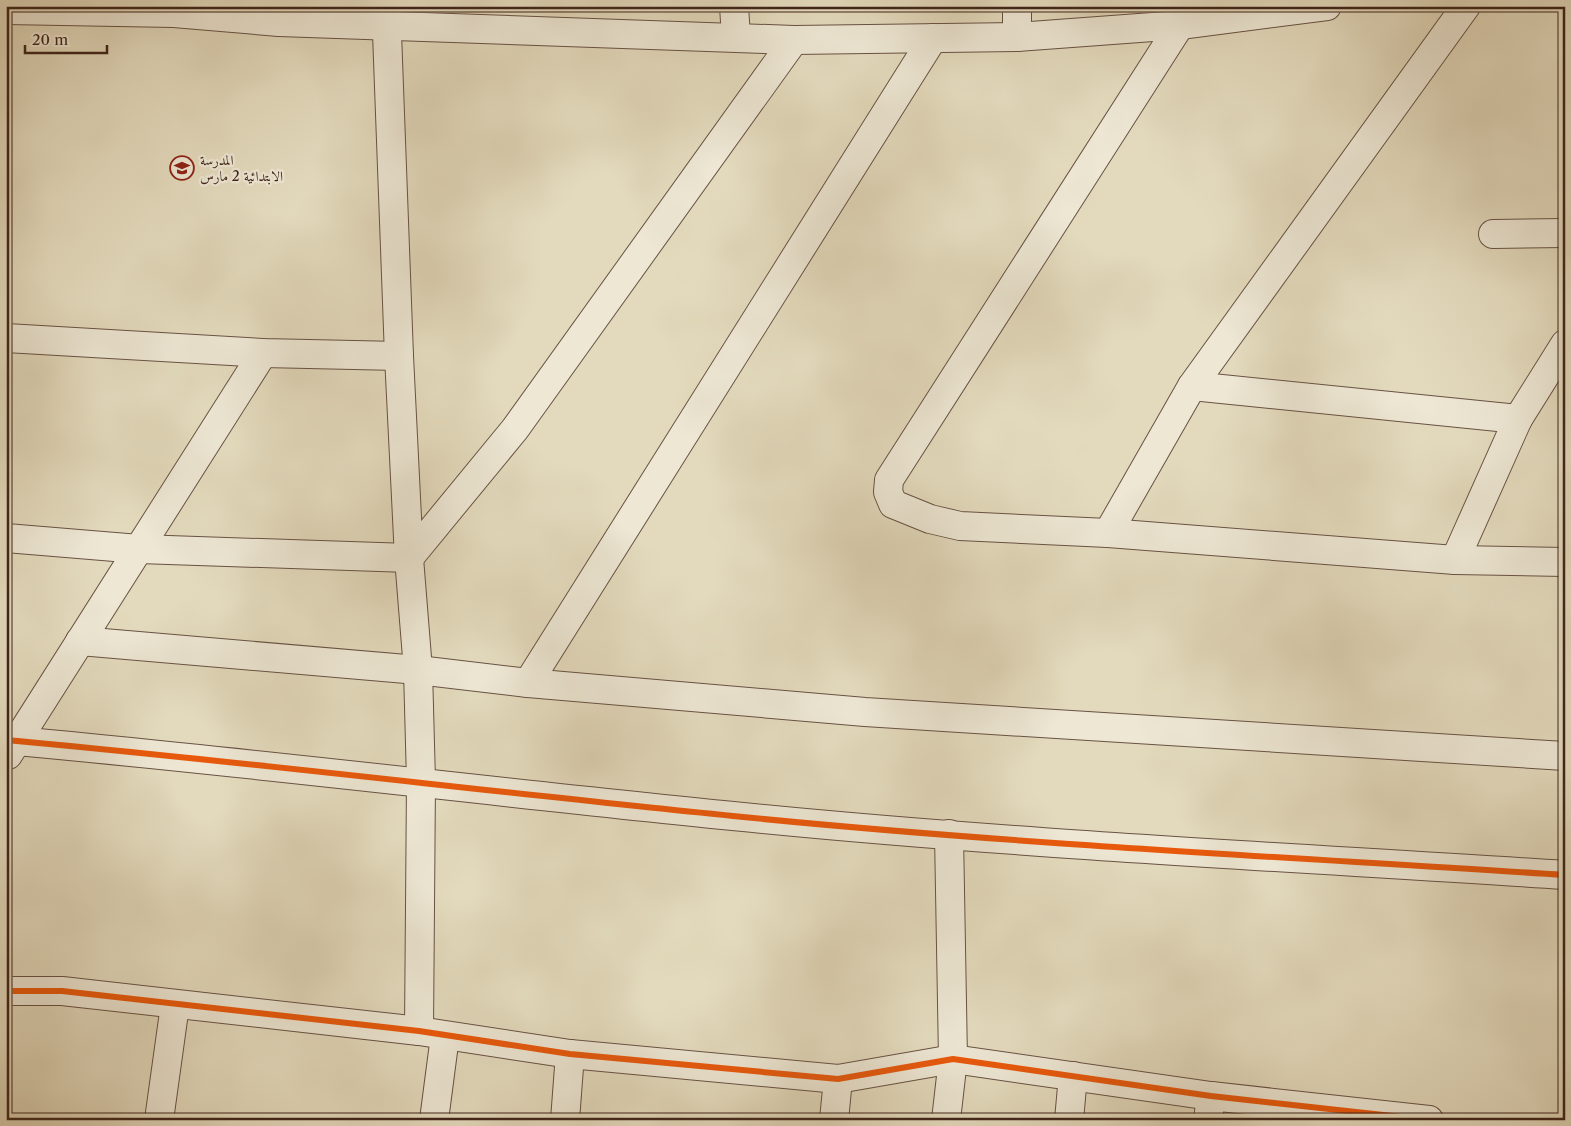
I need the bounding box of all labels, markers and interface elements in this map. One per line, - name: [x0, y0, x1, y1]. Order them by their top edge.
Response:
- scale bar: [25, 22, 108, 54]
- text: 20 m: [32, 30, 68, 49]
- place label: المدرسة الابتدائية 2 مارس: [200, 151, 283, 185]
- school or university icon: المدرسة الابتدائية 2 مارس: [169, 155, 195, 181]

